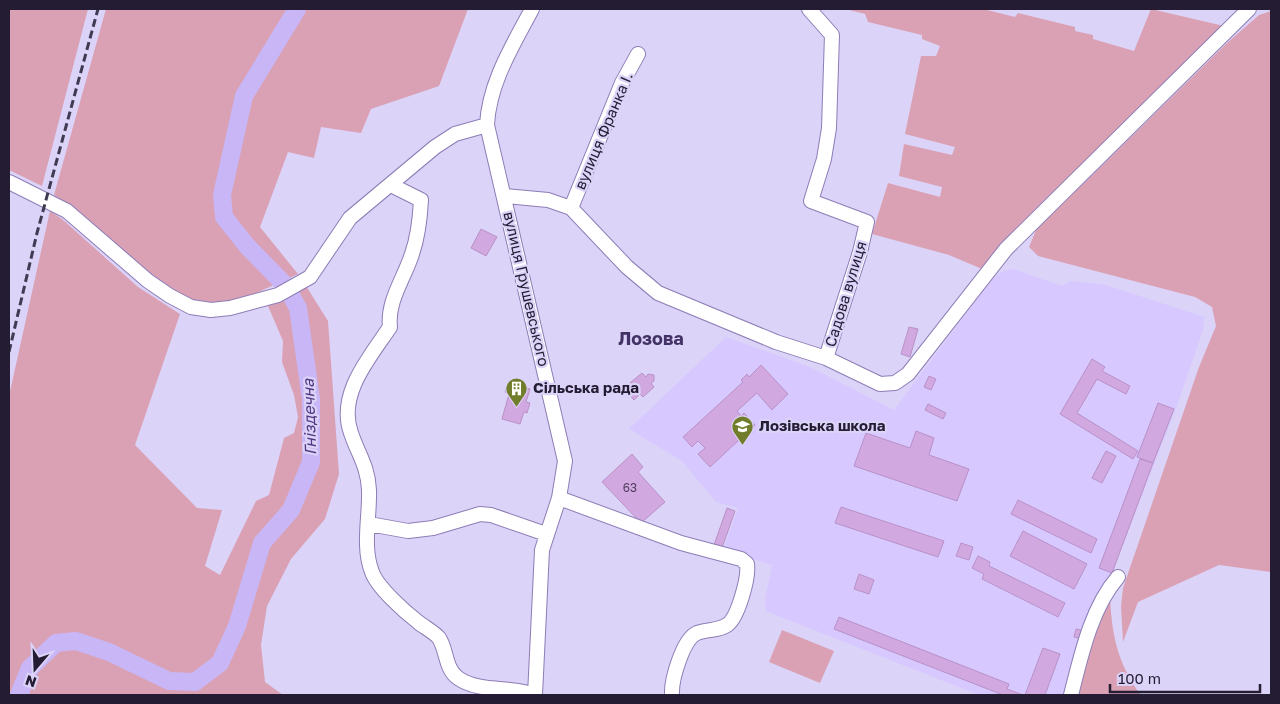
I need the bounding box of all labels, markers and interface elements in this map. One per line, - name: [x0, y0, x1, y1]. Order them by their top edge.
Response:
- street label: вулиця Франка І.: [570, 69, 636, 192]
- street label: вулиця Грушевського: [500, 210, 554, 368]
- street label: Садова вулиця: [820, 239, 870, 349]
- district label: Лозова: [618, 327, 684, 349]
- building icon: Сільська рада: [505, 376, 529, 407]
- water label: Гніздечна: [298, 378, 320, 455]
- place label: Сільська рада: [533, 378, 639, 396]
- school or university icon: Лозівська школа: [731, 414, 755, 445]
- place label: Лозівська школа: [759, 416, 886, 434]
- house number: 63: [623, 480, 637, 495]
- north arrow: [10, 644, 60, 694]
- scale bar: [1110, 662, 1260, 694]
- text: 100 m: [1118, 669, 1161, 687]
- text: N: [23, 672, 38, 692]

